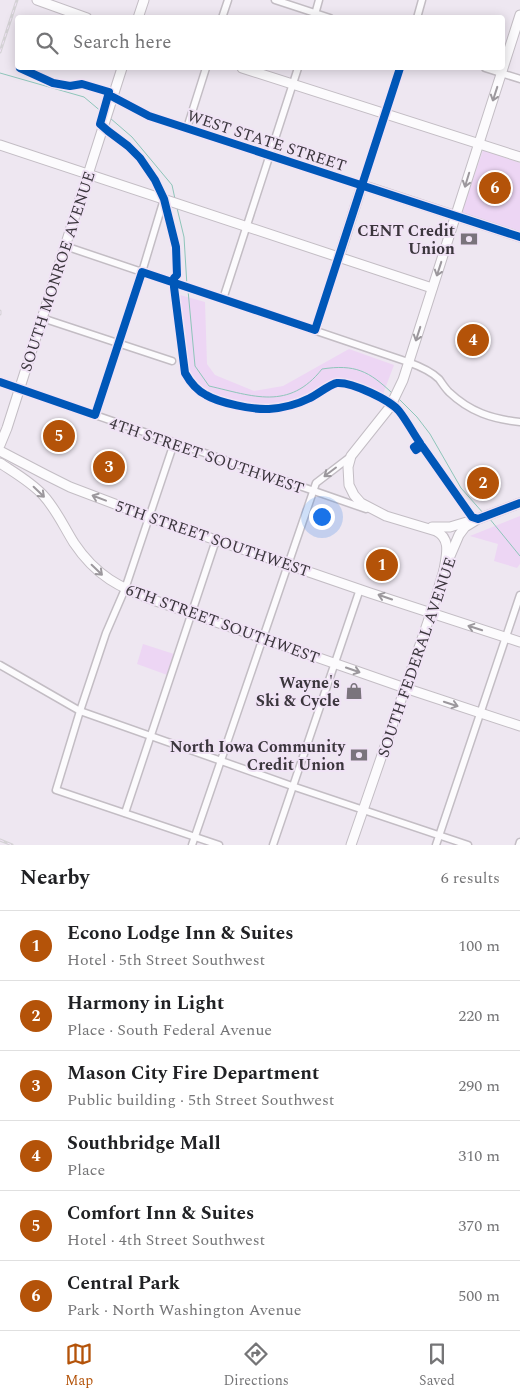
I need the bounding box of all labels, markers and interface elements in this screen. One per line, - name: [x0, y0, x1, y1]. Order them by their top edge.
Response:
- search box: [15, 15, 505, 70]
- text: Search here: [73, 28, 172, 57]
- icon: search: [33, 29, 61, 57]
- one-way arrow: [489, 86, 499, 102]
- street label: WEST STATE STREET: [184, 104, 350, 178]
- street label: SOUTH MONROE AVENUE: [14, 168, 102, 375]
- pin: 6: [479, 169, 511, 207]
- one-way arrow: [462, 171, 472, 187]
- place label: CENT Credit Union: [357, 219, 455, 261]
- bank icon: CENT Credit Union: [459, 229, 479, 249]
- one-way arrow: [433, 260, 443, 276]
- pin: 4: [457, 321, 489, 359]
- one-way arrow: [412, 325, 422, 341]
- street label: 4TH STREET SOUTHWEST: [106, 411, 308, 501]
- pin: 5: [43, 417, 75, 455]
- pin: 3: [93, 448, 125, 486]
- pin: 2: [467, 464, 499, 502]
- one-way arrow: [324, 467, 337, 478]
- one-way arrow: [33, 486, 45, 498]
- one-way arrow: [92, 493, 107, 502]
- street label: 5TH STREET SOUTHWEST: [112, 494, 314, 584]
- your location: [309, 504, 335, 530]
- pin: 1: [366, 546, 398, 584]
- street label: SOUTH FEDERAL AVENUE: [371, 554, 463, 761]
- one-way arrow: [91, 564, 104, 576]
- street label: 6TH STREET SOUTHWEST: [122, 578, 323, 670]
- one-way arrow: [377, 592, 393, 602]
- one-way arrow: [468, 622, 484, 632]
- one-way arrow: [344, 666, 360, 675]
- place label: Wayne's Ski & Cycle: [256, 671, 340, 713]
- shop icon: Wayne's Ski & Cycle: [344, 681, 364, 701]
- one-way arrow: [443, 699, 459, 709]
- place label: North Iowa Community Credit Union: [170, 735, 346, 777]
- bank icon: North Iowa Community Credit Union: [349, 745, 369, 765]
- text: Nearby: [20, 862, 90, 894]
- text: 6 results: [441, 866, 500, 890]
- text: Econo Lodge Inn & Suites: [67, 919, 293, 948]
- text: 1: [32, 934, 40, 958]
- text: 100 m: [458, 934, 500, 958]
- text: Hotel · 5th Street Southwest: [67, 948, 265, 972]
- text: Harmony in Light: [67, 989, 224, 1018]
- text: 2: [32, 1004, 40, 1028]
- text: 220 m: [458, 1004, 500, 1028]
- text: Place · South Federal Avenue: [67, 1018, 272, 1042]
- text: Mason City Fire Department: [67, 1059, 319, 1088]
- text: 3: [32, 1074, 40, 1098]
- text: 290 m: [458, 1074, 500, 1098]
- text: Public building · 5th Street Southwest: [67, 1088, 335, 1112]
- text: Southbridge Mall: [67, 1129, 221, 1158]
- text: 4: [32, 1144, 40, 1168]
- text: 310 m: [458, 1144, 500, 1168]
- text: Place: [67, 1158, 105, 1182]
- text: Comfort Inn & Suites: [67, 1199, 254, 1228]
- text: 5: [32, 1214, 40, 1238]
- text: 370 m: [458, 1214, 500, 1238]
- text: Hotel · 4th Street Southwest: [67, 1228, 265, 1252]
- text: Central Park: [67, 1269, 180, 1298]
- text: 6: [32, 1284, 40, 1308]
- text: 500 m: [458, 1284, 500, 1308]
- text: Park · North Washington Avenue: [67, 1298, 302, 1322]
- tab: Map: [65, 1340, 93, 1391]
- tab: Directions: [223, 1340, 289, 1391]
- tab: Saved: [419, 1340, 455, 1391]

